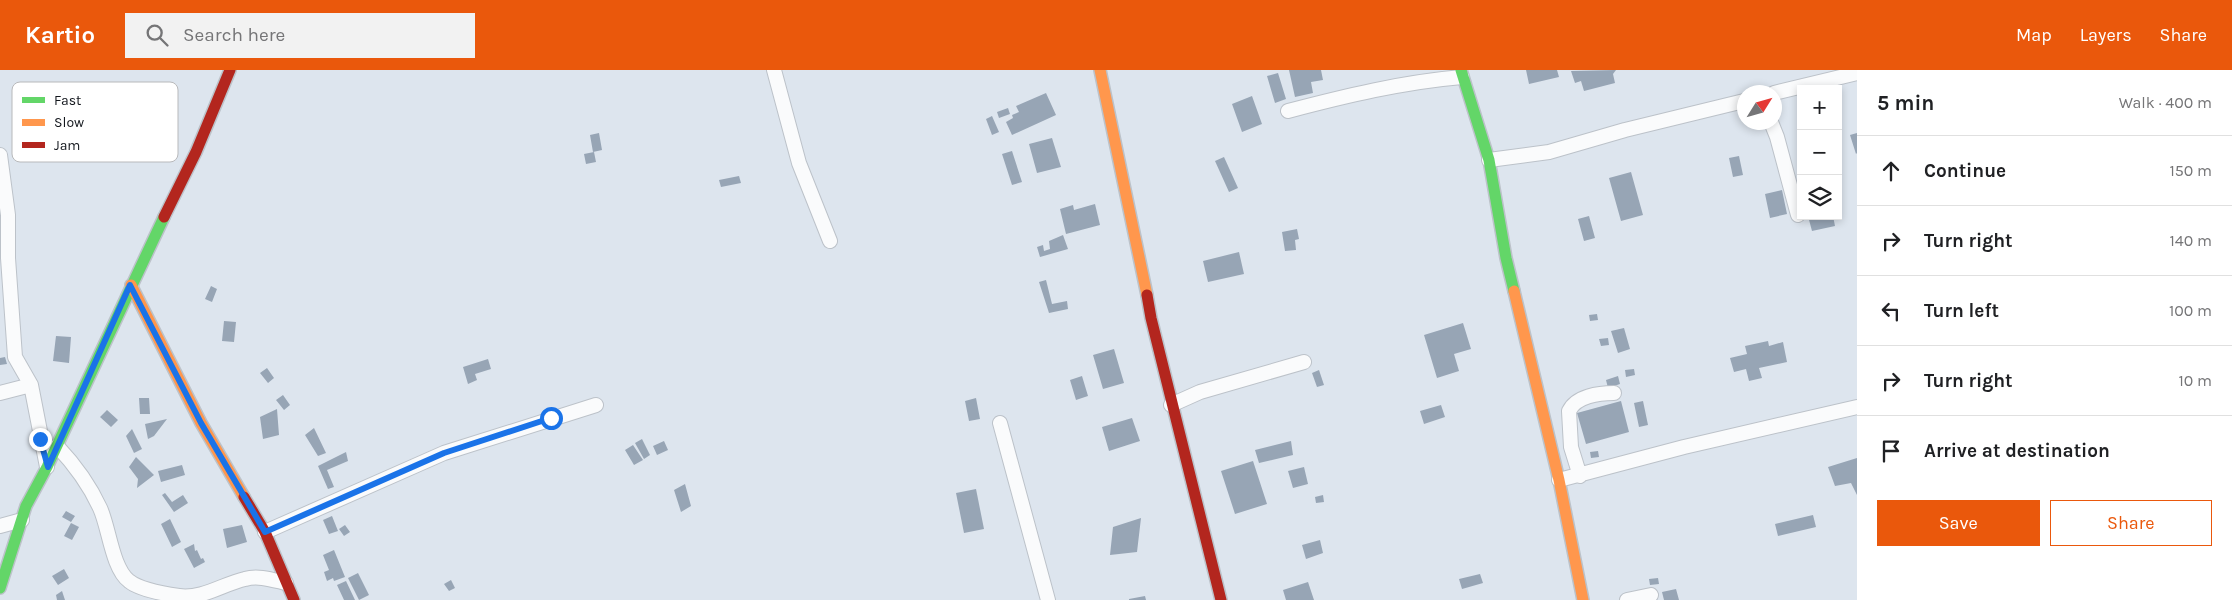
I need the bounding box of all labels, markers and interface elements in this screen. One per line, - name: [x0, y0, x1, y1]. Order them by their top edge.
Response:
- search box: [125, 13, 475, 58]
- text: Kartio: [25, 21, 95, 49]
- icon: search: [143, 21, 171, 49]
- text: Search here: [183, 24, 285, 46]
- text: Map: [2016, 24, 2052, 46]
- text: Layers: [2080, 24, 2132, 46]
- text: Share: [2160, 24, 2207, 46]
- legend: [12, 82, 178, 162]
- north arrow: [1737, 85, 1782, 130]
- map controls: [1797, 85, 1842, 220]
- button: +: [1797, 85, 1842, 130]
- text: 5 min: [1877, 91, 1934, 115]
- text: Fast: [54, 92, 81, 109]
- text: Walk · 400 m: [2119, 93, 2212, 112]
- text: Slow: [54, 114, 84, 131]
- button: −: [1797, 130, 1842, 175]
- text: Jam: [54, 137, 80, 154]
- icon: ahead: [1877, 157, 1905, 185]
- text: Continue: [1924, 160, 2006, 182]
- text: 150 m: [2169, 161, 2212, 180]
- button: layers: [1797, 175, 1842, 220]
- icon: right: [1877, 227, 1905, 255]
- text: Turn right: [1924, 230, 2013, 252]
- text: 140 m: [2170, 231, 2212, 250]
- icon: left: [1877, 297, 1905, 325]
- text: Turn left: [1924, 300, 1999, 322]
- text: 100 m: [2169, 301, 2212, 320]
- icon: right: [1877, 367, 1905, 395]
- text: Turn right: [1924, 370, 2013, 392]
- text: 10 m: [2178, 371, 2212, 390]
- route start: [540, 407, 563, 430]
- route end: [29, 428, 52, 451]
- icon: arrive: [1877, 437, 1905, 465]
- text: Arrive at destination: [1924, 440, 2110, 462]
- button: Save: [1877, 500, 2040, 546]
- button: Share: [2050, 500, 2212, 546]

